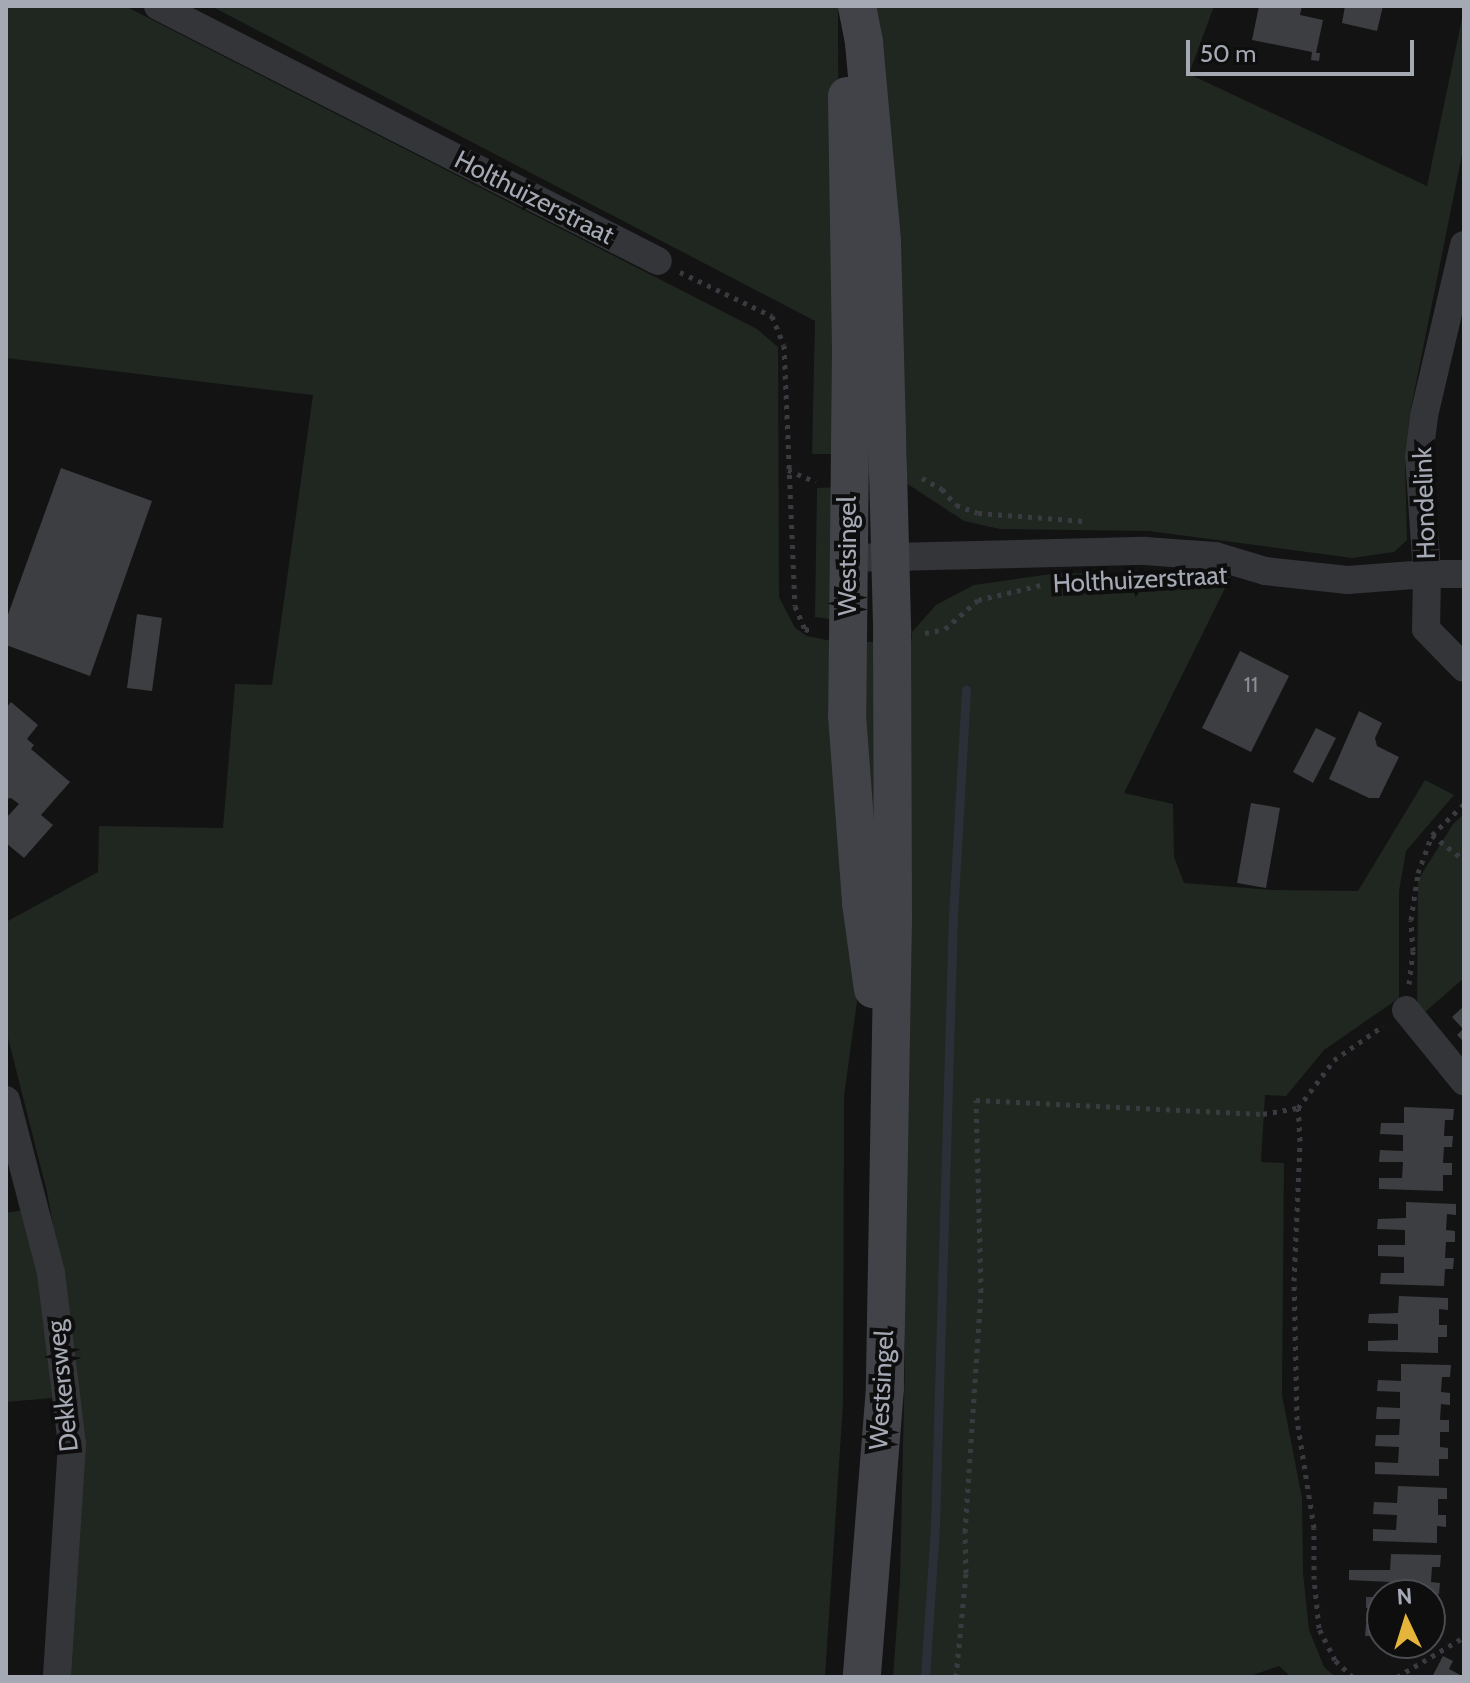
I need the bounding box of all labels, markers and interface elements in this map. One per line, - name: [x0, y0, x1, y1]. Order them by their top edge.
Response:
- scale bar: [1190, 24, 1418, 74]
- text: 50 m: [1200, 39, 1256, 68]
- street label: Holthuizerstraat: [449, 144, 619, 252]
- street label: Hondelink: [1407, 446, 1443, 560]
- street label: Westsingel: [832, 496, 864, 616]
- street label: Holthuizerstraat: [1052, 560, 1228, 600]
- house number: 11: [1244, 672, 1258, 698]
- street label: Dekkersweg: [41, 1319, 85, 1453]
- street label: Westsingel: [863, 1329, 901, 1451]
- north arrow: [1366, 1579, 1446, 1659]
- text: N: [1396, 1583, 1413, 1611]

